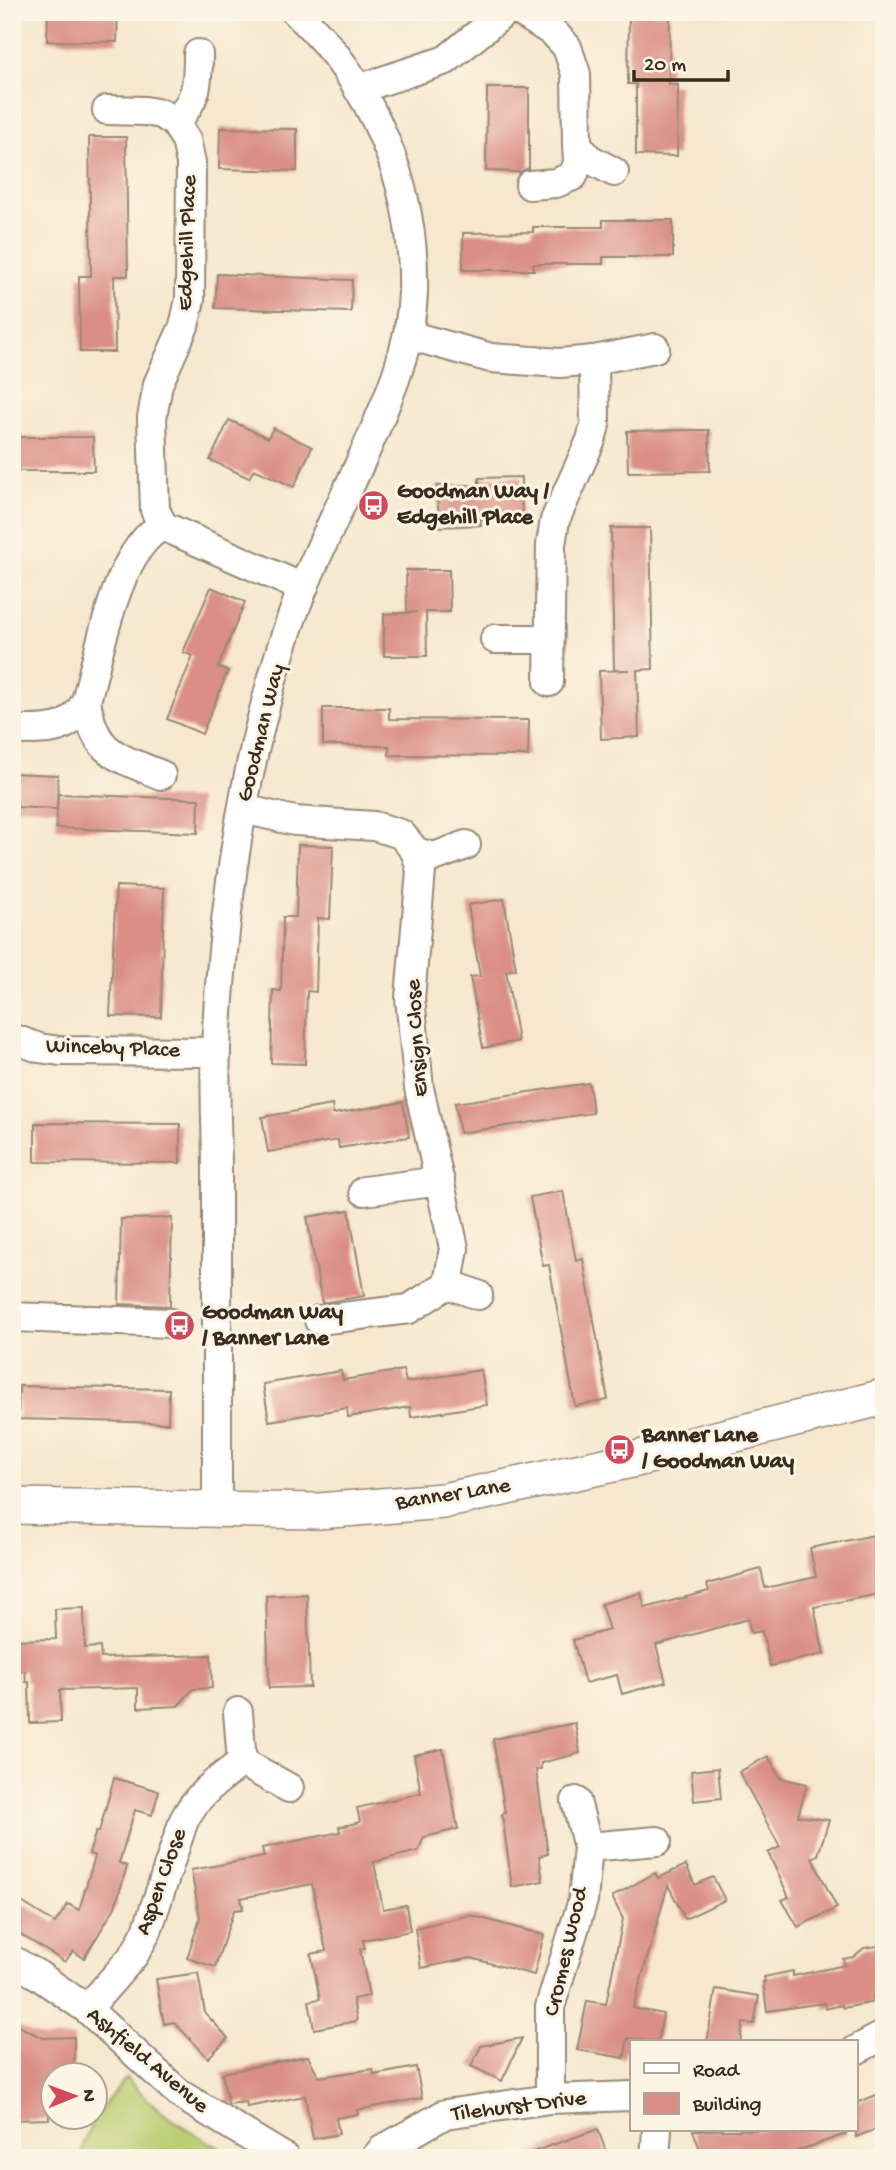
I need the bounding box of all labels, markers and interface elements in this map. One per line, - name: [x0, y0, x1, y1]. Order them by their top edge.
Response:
- scale bar: [634, 38, 728, 82]
- text: 20 m: [644, 54, 686, 79]
- street label: Edgehill Place: [172, 173, 204, 311]
- place label: Goodman Way / Edgehill Place: [397, 479, 549, 532]
- bus stop icon: Goodman Way / Edgehill Place: [357, 488, 391, 522]
- street label: Goodman Way: [232, 661, 292, 805]
- street label: Ensign Close: [400, 977, 436, 1098]
- street label: Winceby Place: [45, 1033, 182, 1065]
- place label: Goodman Way / Banner Lane: [202, 1300, 344, 1353]
- bus stop icon: Goodman Way / Banner Lane: [162, 1309, 196, 1343]
- place label: Banner Lane / Goodman Way: [641, 1423, 795, 1476]
- bus stop icon: Banner Lane / Goodman Way: [602, 1432, 636, 1466]
- street label: Banner Lane: [393, 1472, 513, 1518]
- street label: Aspen Close: [130, 1824, 194, 1939]
- street label: Cromes Wood: [539, 1883, 595, 2019]
- street label: Ashfield Avenue: [80, 2002, 215, 2121]
- legend: [630, 2040, 858, 2132]
- text: Road: [693, 2060, 741, 2085]
- north arrow: [38, 2062, 108, 2132]
- street label: Tilehurst Drive: [448, 2085, 589, 2129]
- text: N: [76, 2089, 99, 2102]
- text: Building: [692, 2094, 762, 2119]

